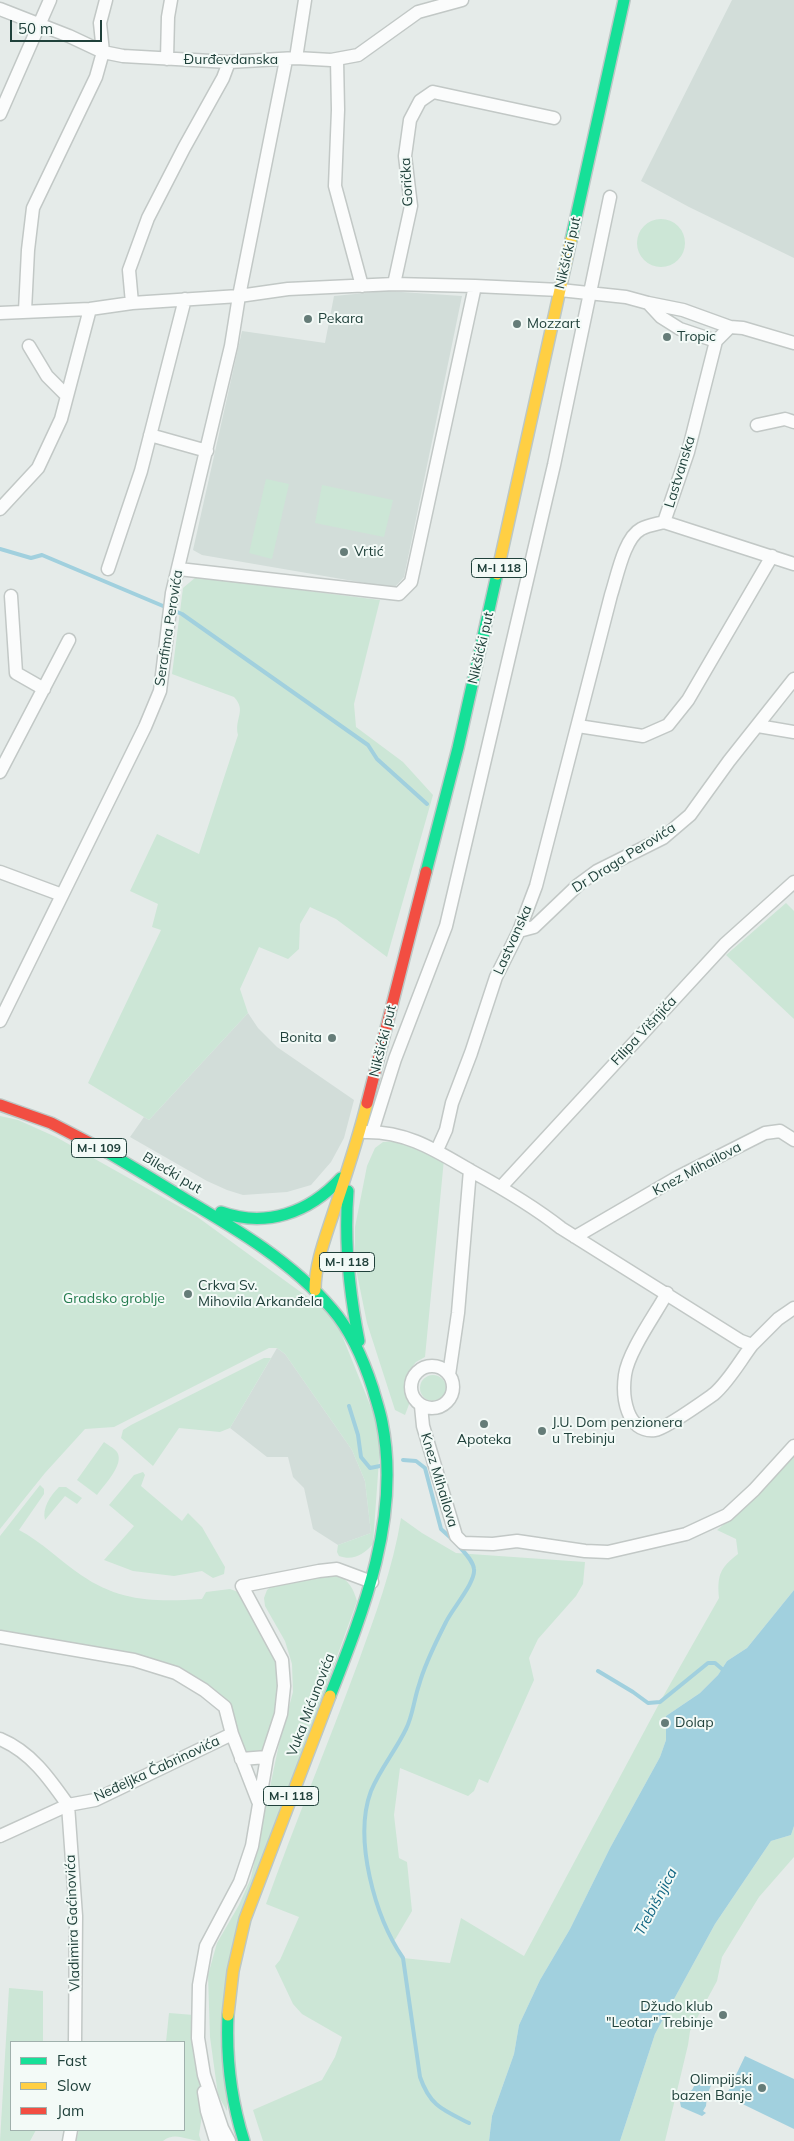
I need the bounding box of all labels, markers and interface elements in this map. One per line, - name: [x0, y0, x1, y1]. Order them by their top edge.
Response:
- scale bar: [12, 10, 105, 42]
- text: 50 m: [18, 19, 53, 38]
- street label: Đurđevdanska: [184, 52, 278, 68]
- street label: Gorička: [397, 157, 417, 207]
- street label: Nikšićki put: [552, 215, 584, 291]
- place label: Pekara: [318, 311, 363, 327]
- marker: Pekara: [302, 313, 314, 325]
- place label: Mozzart: [527, 316, 580, 332]
- marker: Mozzart: [511, 318, 523, 330]
- place label: Tropic: [677, 329, 716, 345]
- marker: Tropic: [661, 331, 673, 343]
- street label: Lastvanska: [661, 434, 699, 510]
- place label: Vrtić: [354, 544, 384, 560]
- marker: Vrtić: [338, 546, 350, 558]
- road number: M-I 118: [472, 558, 526, 578]
- street label: Serafima Perovića: [152, 569, 186, 687]
- street label: Nikšićki put: [465, 610, 497, 686]
- street label: Dr Draga Perovića: [569, 819, 679, 897]
- street label: Lastvanska: [490, 903, 536, 977]
- street label: Filipa Višnjića: [608, 993, 680, 1069]
- street label: Nikšićki put: [366, 1003, 400, 1079]
- place label: Bonita: [280, 1030, 322, 1046]
- marker: Bonita: [326, 1032, 338, 1044]
- road number: M-I 109: [72, 1138, 126, 1158]
- street label: Knez Mihailova: [650, 1139, 744, 1199]
- street label: Bilećki put: [139, 1149, 205, 1197]
- road number: M-I 118: [320, 1252, 374, 1272]
- place label: Crkva Sv. Mihovila Arkanđela: [198, 1278, 322, 1310]
- marker: Crkva Sv. Mihovila Arkanđela: [182, 1288, 194, 1300]
- park label: Gradsko groblje: [63, 1291, 165, 1307]
- place label: J.U. Dom penzionera u Trebinju: [552, 1415, 683, 1448]
- marker: Apoteka: [478, 1418, 490, 1430]
- marker: J.U. Dom penzionera u Trebinju: [536, 1425, 548, 1437]
- street label: Knez Mihailova: [417, 1431, 461, 1529]
- place label: Apoteka: [457, 1432, 511, 1448]
- street label: Vuka Mićunovića: [284, 1651, 338, 1759]
- place label: Dolap: [675, 1715, 714, 1731]
- marker: Dolap: [659, 1717, 671, 1729]
- street label: Neđeljka Čabrinovića: [92, 1733, 222, 1805]
- road number: M-I 118: [264, 1786, 318, 1805]
- street label: Vladimira Gaćinovića: [62, 1854, 84, 1992]
- water label: Trebišnjica: [631, 1865, 681, 1939]
- place label: Džudo klub "Leotar" Trebinje: [606, 1999, 713, 2031]
- marker: Džudo klub "Leotar" Trebinje: [717, 2009, 729, 2021]
- legend: [10, 2041, 185, 2131]
- text: Fast: [57, 2051, 87, 2070]
- place label: Olimpijski bazen Banje: [672, 2072, 752, 2104]
- text: Slow: [57, 2076, 91, 2095]
- marker: Olimpijski bazen Banje: [756, 2082, 768, 2094]
- text: Jam: [57, 2101, 84, 2120]

